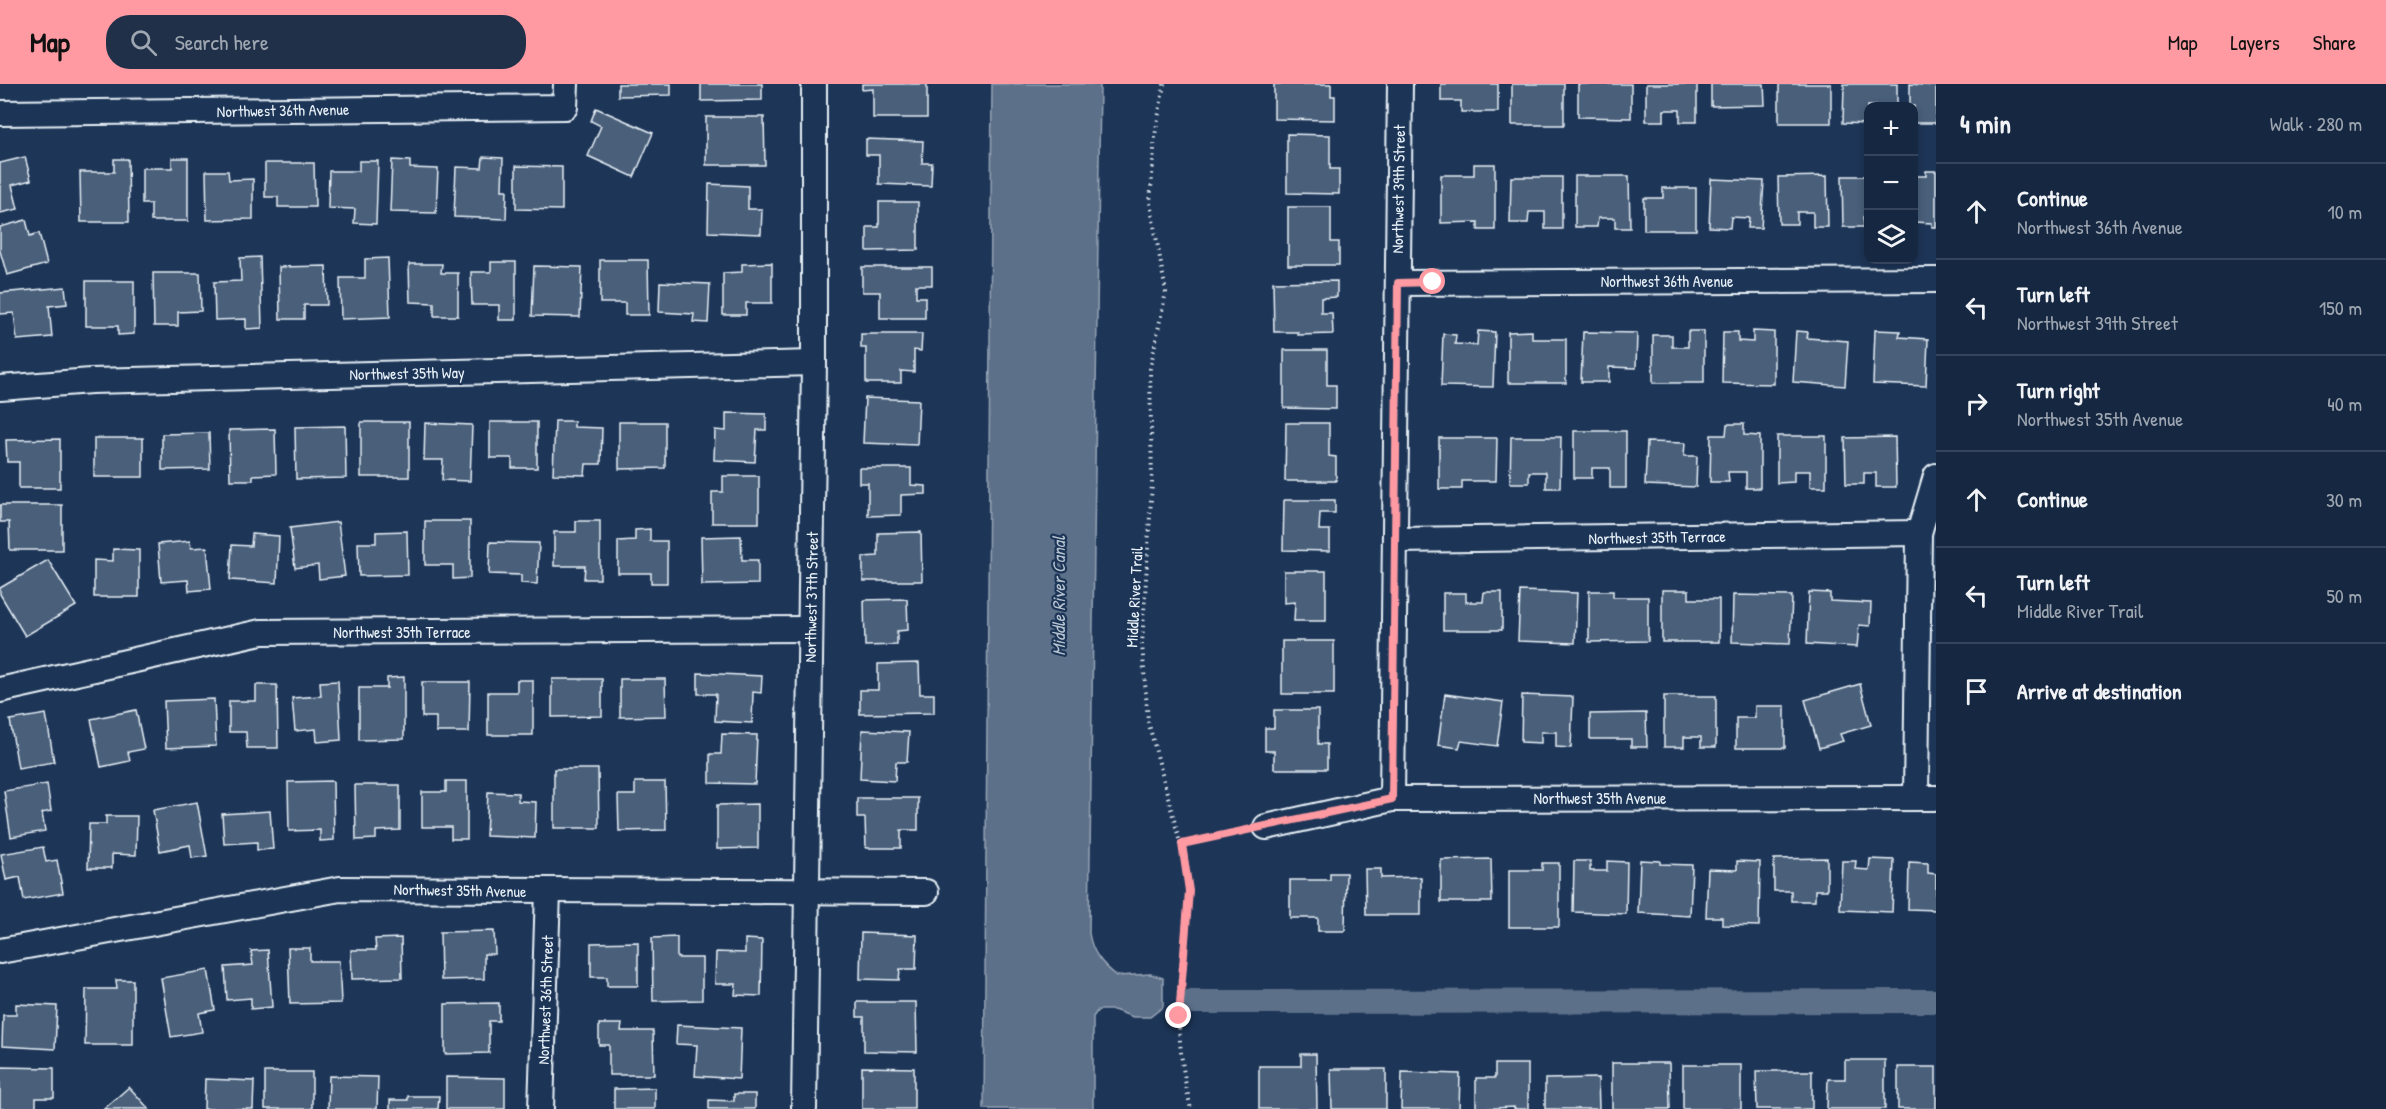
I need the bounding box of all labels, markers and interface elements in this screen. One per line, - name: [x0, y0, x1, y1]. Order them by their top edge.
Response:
- search box: [106, 15, 526, 69]
- text: Map: [30, 23, 70, 61]
- icon: search: [127, 26, 160, 59]
- text: Search here: [175, 27, 269, 57]
- text: Map: [2168, 28, 2197, 57]
- text: Layers: [2230, 28, 2280, 57]
- text: Share: [2313, 28, 2356, 57]
- street label: Northwest 36th Avenue: [217, 98, 350, 122]
- map controls: [1864, 102, 1918, 264]
- button: +: [1864, 102, 1918, 156]
- text: 4 min: [1960, 106, 2011, 141]
- text: Walk · 280 m: [2270, 110, 2362, 137]
- street label: Northwest 39th Street: [1386, 124, 1410, 254]
- button: −: [1864, 156, 1918, 210]
- text: Continue: [2017, 183, 2088, 213]
- icon: ahead: [1960, 195, 1993, 228]
- text: 10 m: [2328, 198, 2362, 225]
- button: layers: [1864, 210, 1918, 264]
- text: Northwest 36th Avenue: [2017, 213, 2183, 240]
- route start: [1419, 268, 1445, 294]
- street label: Northwest 36th Avenue: [1601, 270, 1734, 292]
- text: Turn left: [2017, 279, 2090, 309]
- icon: left: [1960, 291, 1993, 324]
- text: 150 m: [2319, 294, 2362, 321]
- text: Northwest 39th Street: [2017, 309, 2178, 336]
- street label: Northwest 35th Way: [349, 361, 465, 385]
- text: Turn right: [2017, 375, 2100, 405]
- icon: right: [1960, 387, 1993, 420]
- text: 40 m: [2327, 390, 2362, 417]
- text: Northwest 35th Avenue: [2017, 405, 2183, 432]
- icon: ahead: [1960, 483, 1993, 516]
- text: Continue: [2017, 484, 2088, 514]
- text: 30 m: [2326, 486, 2362, 513]
- street label: Northwest 35th Terrace: [1588, 525, 1726, 549]
- street label: Northwest 37th Street: [799, 531, 823, 663]
- water label: Middle River Canal: [1046, 535, 1071, 656]
- street label: Middle River Trail: [1120, 545, 1148, 648]
- text: Turn left: [2017, 567, 2090, 597]
- icon: left: [1960, 579, 1993, 612]
- text: 50 m: [2326, 582, 2362, 609]
- text: Middle River Trail: [2017, 597, 2143, 624]
- street label: Northwest 35th Terrace: [333, 621, 471, 643]
- icon: arrive: [1960, 675, 1993, 708]
- text: Arrive at destination: [2017, 676, 2182, 706]
- street label: Northwest 35th Avenue: [1534, 787, 1667, 809]
- street label: Northwest 35th Avenue: [393, 878, 527, 902]
- street label: Northwest 36th Street: [532, 935, 558, 1065]
- route end: [1165, 1002, 1191, 1028]

